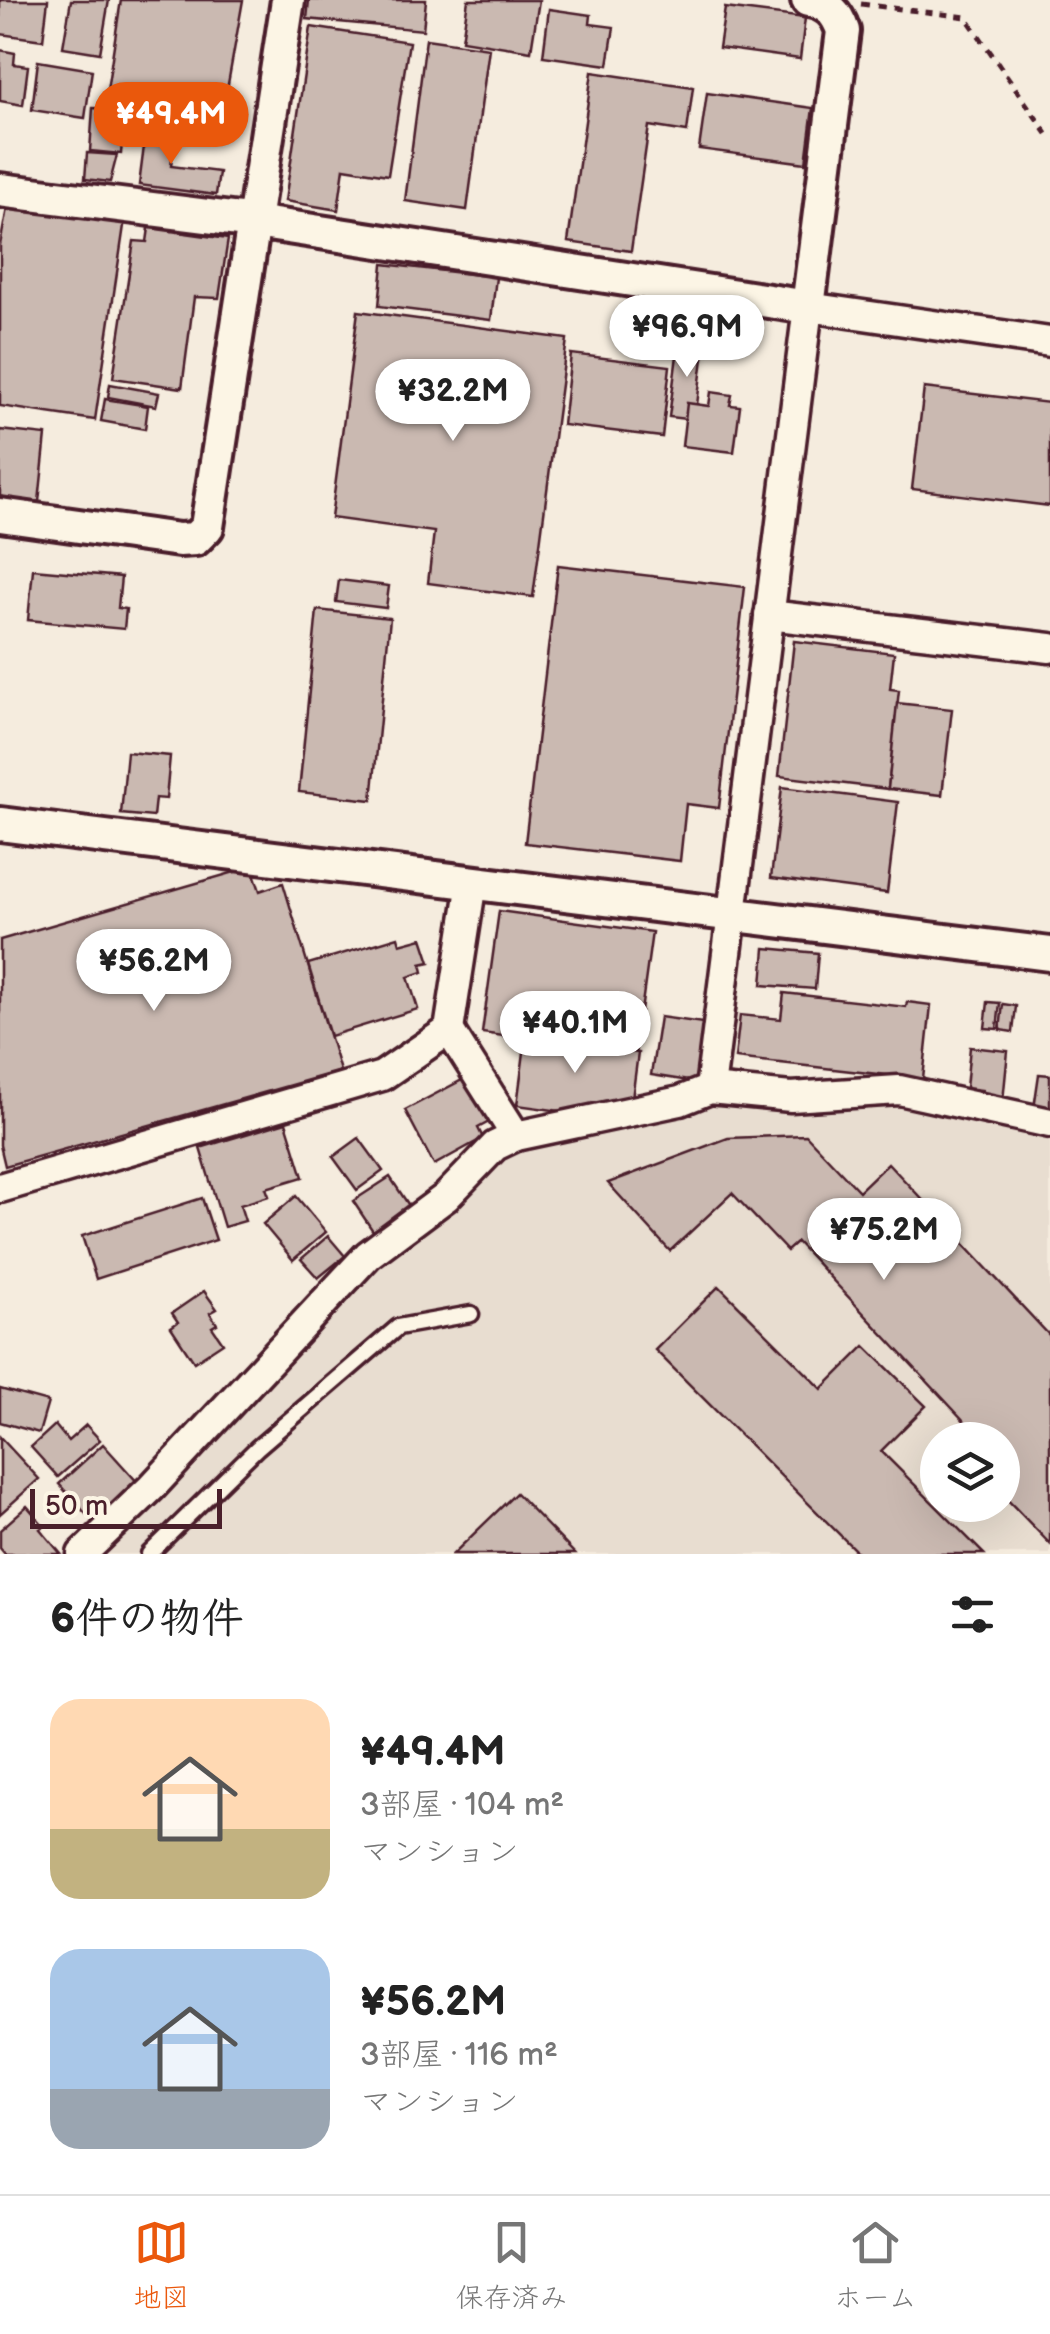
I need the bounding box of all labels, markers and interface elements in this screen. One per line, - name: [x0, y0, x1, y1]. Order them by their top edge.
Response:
- pin: ¥49.4M: [90, 82, 252, 167]
- text: ¥49.4M: [116, 95, 226, 134]
- pin: ¥96.9M: [606, 295, 768, 380]
- text: ¥96.9M: [631, 308, 743, 347]
- pin: ¥32.2M: [372, 359, 534, 444]
- text: ¥32.2M: [397, 372, 509, 411]
- pin: ¥56.2M: [73, 929, 235, 1014]
- text: ¥56.2M: [98, 942, 210, 981]
- pin: ¥40.1M: [494, 991, 656, 1076]
- text: ¥40.1M: [522, 1004, 628, 1043]
- pin: ¥75.2M: [803, 1198, 965, 1283]
- text: ¥75.2M: [829, 1211, 939, 1250]
- map controls: [920, 1422, 1020, 1522]
- button: layers: [920, 1422, 1020, 1522]
- scale bar: [30, 1484, 222, 1528]
- text: 50 m: [45, 1490, 108, 1523]
- icon: filters: [945, 1587, 1000, 1642]
- text: 6件の物件: [50, 1594, 243, 1645]
- text: ¥49.4M: [360, 1727, 505, 1778]
- icon: home: [130, 1739, 250, 1859]
- text: 3部屋 · 104 m²: [360, 1786, 564, 1825]
- text: マンション: [360, 1833, 519, 1872]
- text: ¥56.2M: [360, 1977, 506, 2028]
- icon: home: [130, 1989, 250, 2109]
- text: 3部屋 · 116 m²: [360, 2036, 558, 2075]
- text: マンション: [360, 2083, 519, 2122]
- tab: 地図: [133, 2215, 189, 2315]
- tab: 保存済み: [456, 2215, 568, 2315]
- tab: ホーム: [834, 2215, 917, 2315]

